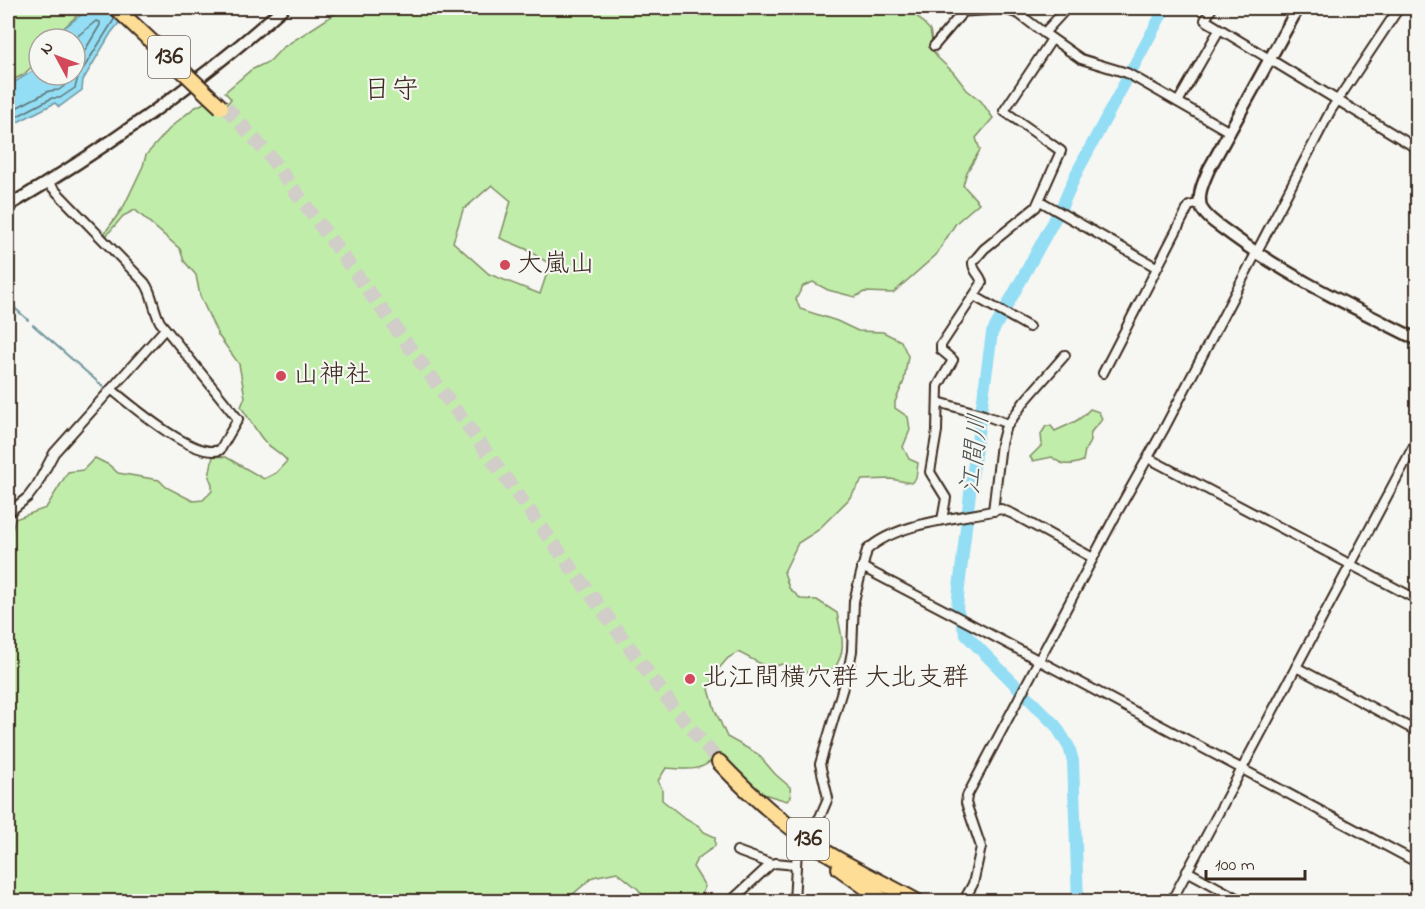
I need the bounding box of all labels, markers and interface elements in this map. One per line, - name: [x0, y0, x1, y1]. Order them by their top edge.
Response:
- north arrow: [27, 27, 87, 87]
- text: N: [35, 36, 60, 60]
- road number: 136: [148, 36, 190, 78]
- district label: 日守: [363, 71, 419, 112]
- place label: 大嵐山: [517, 246, 595, 284]
- marker: 大嵐山: [498, 258, 512, 272]
- place label: 山神社: [293, 357, 371, 395]
- marker: 山神社: [274, 369, 288, 383]
- water label: 江間川: [952, 411, 1000, 497]
- place label: 北江間横穴群 大北支群: [702, 660, 969, 698]
- marker: 北江間横穴群 大北支群: [683, 672, 697, 686]
- road number: 136: [787, 818, 829, 860]
- scale bar: [1206, 843, 1305, 881]
- text: 100 m: [1215, 853, 1255, 879]

